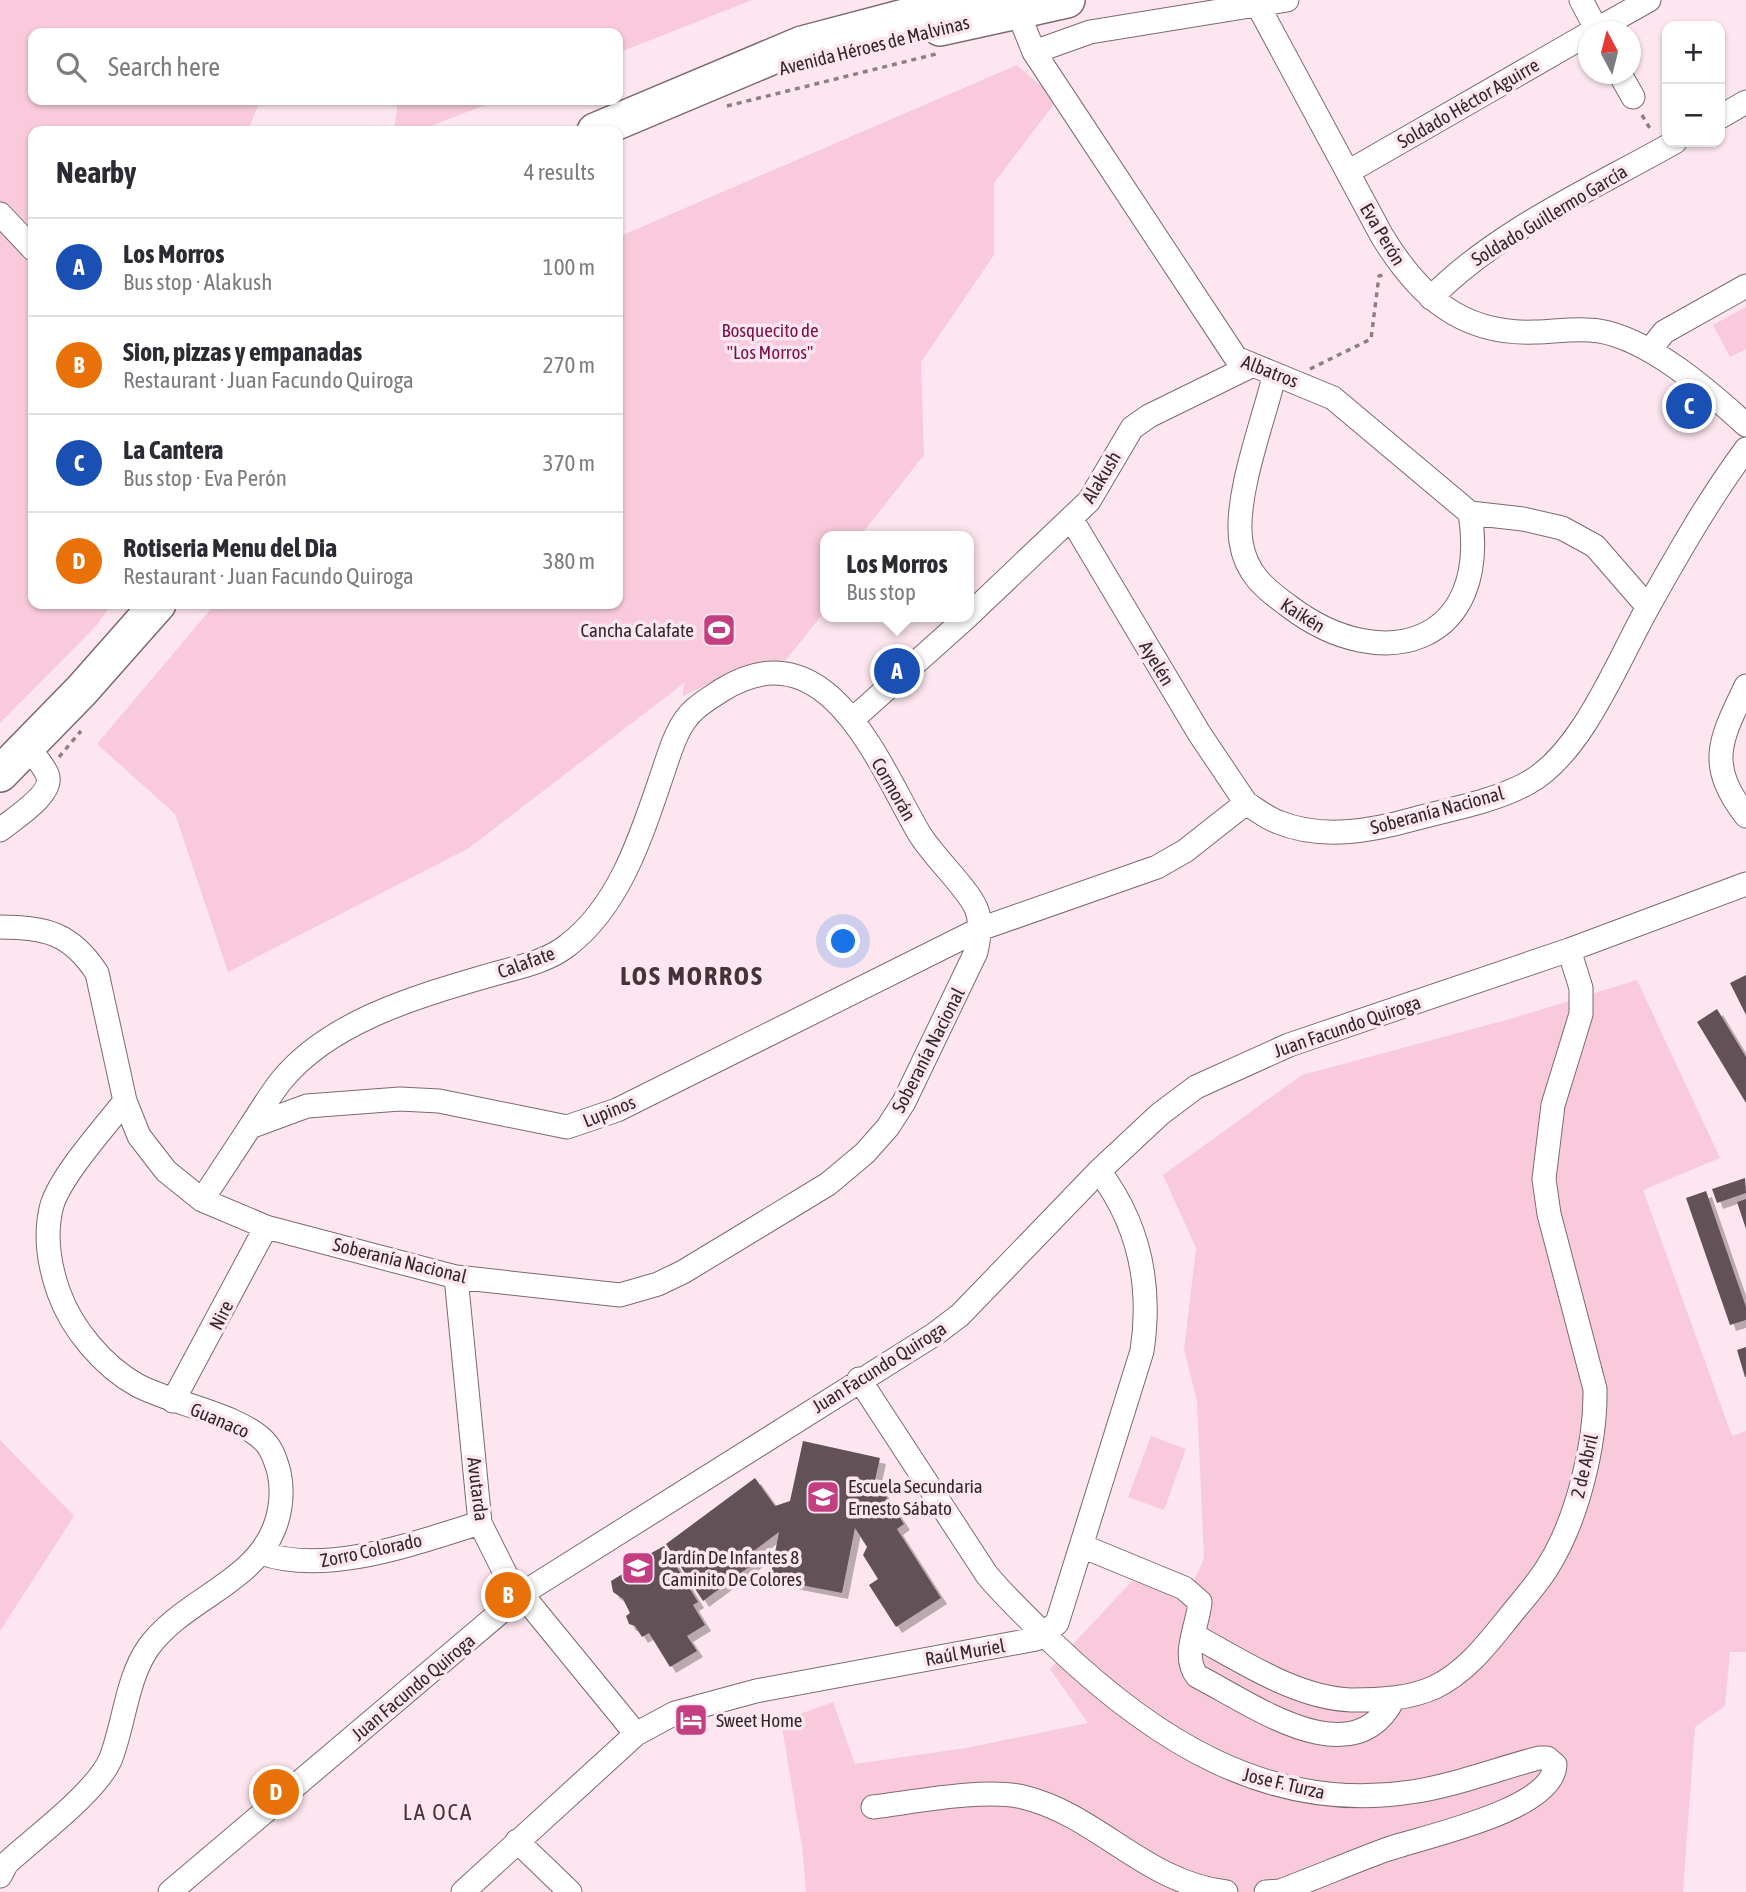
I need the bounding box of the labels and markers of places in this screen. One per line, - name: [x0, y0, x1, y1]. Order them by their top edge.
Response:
- pin: C: [1666, 380, 1712, 432]
- sports icon: Cancha Calafate: [700, 611, 738, 649]
- place label: Cancha Calafate: [580, 619, 694, 641]
- pin: A: [874, 645, 920, 697]
- place label: Escuela Secundaria Ernesto Sábato: [848, 1475, 983, 1519]
- school or university icon: Escuela Secundaria Ernesto Sábato: [804, 1478, 842, 1516]
- place label: Jardín De Infantes 8 Caminito De Colores: [662, 1546, 802, 1590]
- school or university icon: Jardín De Infantes 8 Caminito De Colores: [619, 1549, 657, 1587]
- pin: B: [485, 1569, 531, 1621]
- hotel icon: Sweet Home: [672, 1701, 710, 1739]
- place label: Sweet Home: [716, 1709, 802, 1731]
- pin: D: [253, 1766, 299, 1818]

